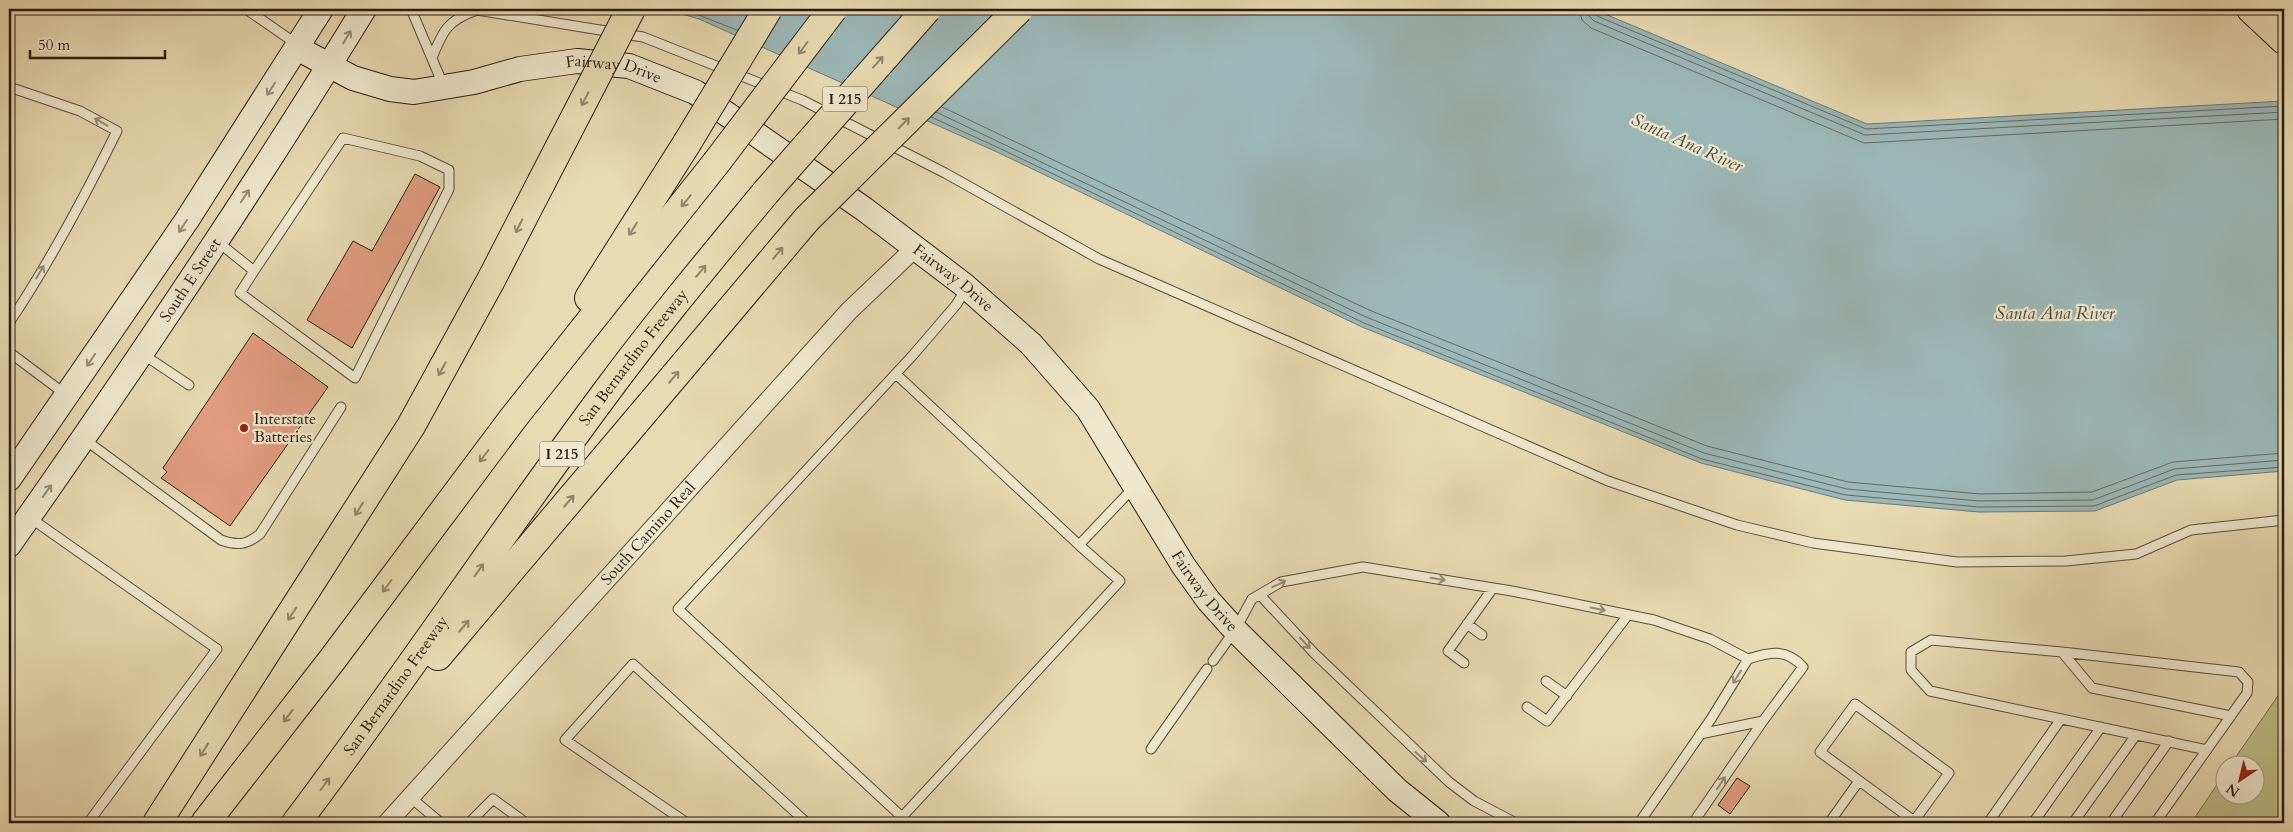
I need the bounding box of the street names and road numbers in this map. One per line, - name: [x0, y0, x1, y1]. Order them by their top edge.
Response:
- street label: Fairway Drive: [564, 50, 665, 89]
- road number: I 215: [822, 86, 868, 112]
- street label: South E Street: [155, 234, 226, 326]
- street label: Fairway Drive: [908, 239, 998, 317]
- street label: San Bernardino Freeway: [574, 284, 693, 430]
- road number: I 215: [540, 442, 584, 466]
- street label: South Camino Real: [596, 477, 701, 590]
- street label: Fairway Drive: [1166, 546, 1243, 637]
- street label: San Bernardino Freeway: [339, 611, 454, 760]

